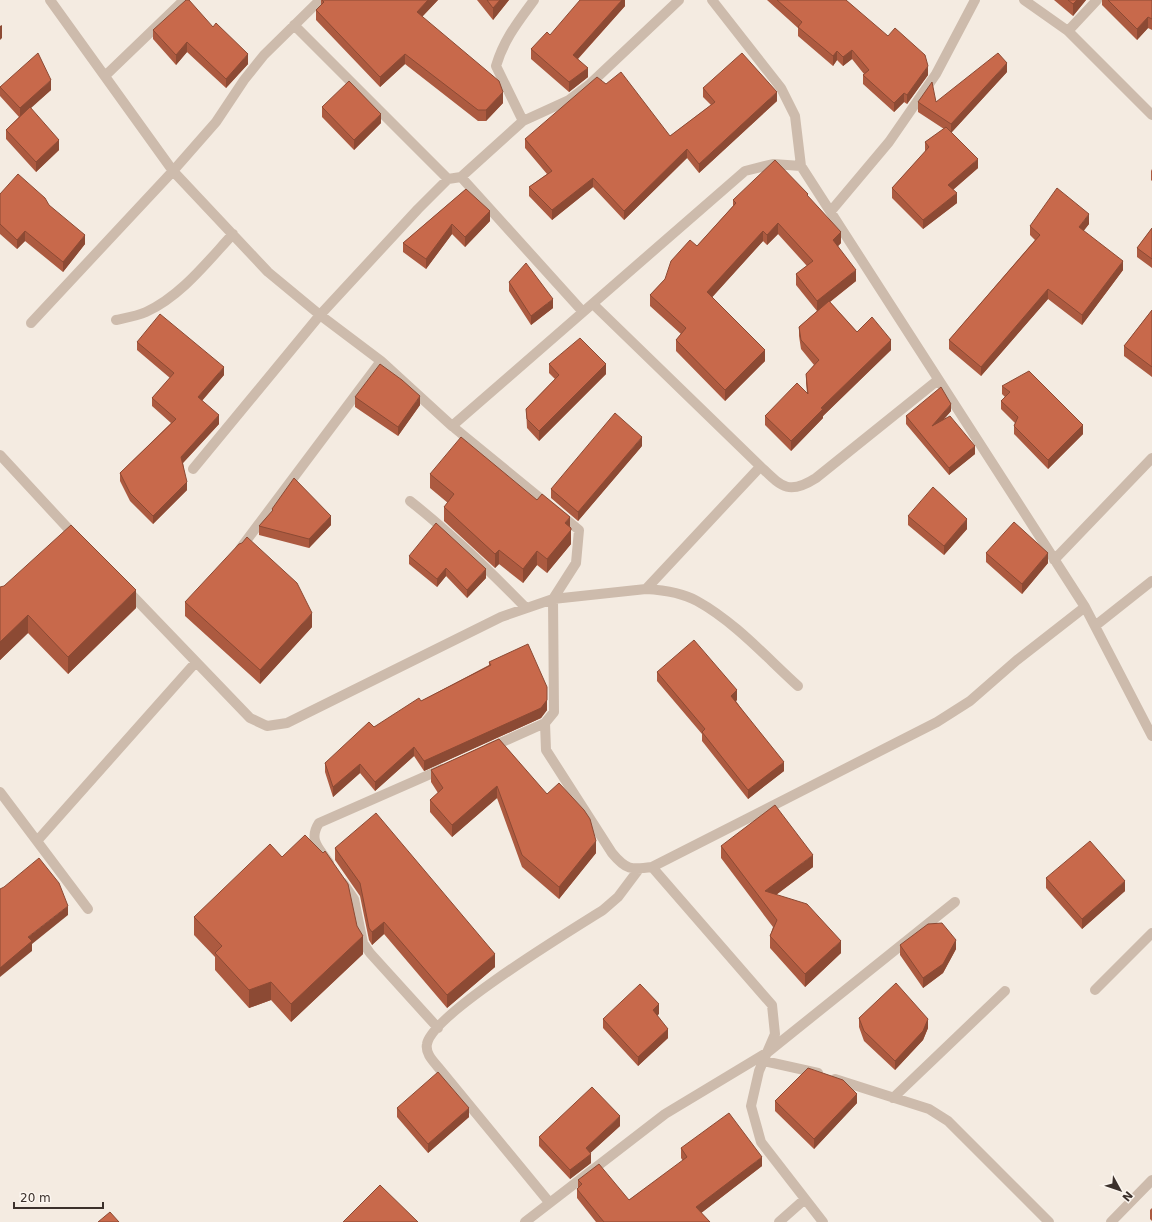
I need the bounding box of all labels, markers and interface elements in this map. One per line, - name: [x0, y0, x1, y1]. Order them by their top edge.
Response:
- north arrow: [1100, 1170, 1140, 1210]
- scale bar: [14, 1184, 103, 1210]
- text: N: [1119, 1188, 1135, 1204]
- text: 20 m: [20, 1191, 51, 1205]

